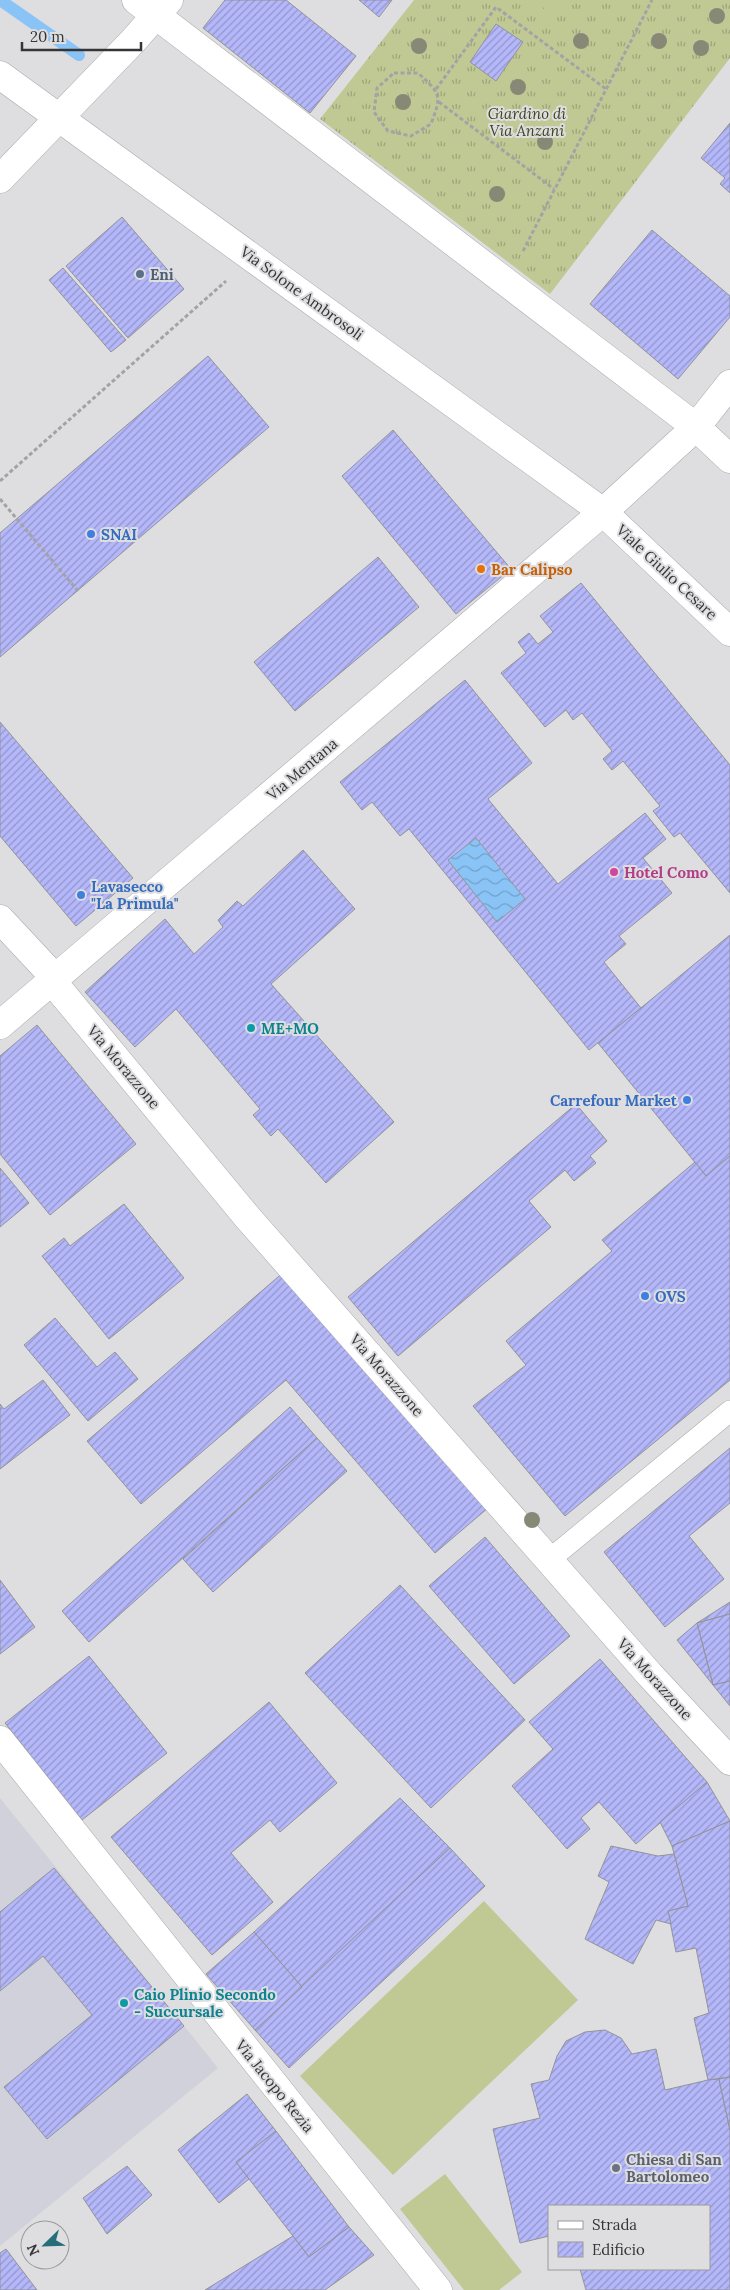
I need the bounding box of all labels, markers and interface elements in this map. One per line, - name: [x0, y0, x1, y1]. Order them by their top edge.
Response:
- scale bar: [22, 20, 141, 52]
- text: 20 m: [30, 27, 65, 46]
- park label: Giardino di Via Anzani: [488, 104, 566, 140]
- street label: Via Solone Ambrosoli: [236, 241, 367, 344]
- place label: Eni: [150, 265, 174, 284]
- marker: Eni: [134, 268, 146, 280]
- street label: Viale Giulio Cesare: [612, 520, 721, 624]
- place label: SNAI: [101, 525, 137, 544]
- marker: SNAI: [85, 528, 97, 540]
- place label: Bar Calipso: [491, 560, 573, 579]
- marker: Bar Calipso: [475, 563, 487, 575]
- street label: Via Mentana: [262, 734, 341, 805]
- place label: Hotel Como: [624, 863, 709, 882]
- marker: Hotel Como: [608, 866, 620, 878]
- place label: Lavasecco "La Primula": [91, 877, 179, 913]
- marker: Lavasecco "La Primula": [75, 889, 87, 901]
- place label: ME+MO: [261, 1019, 319, 1038]
- street label: Via Morazzone: [83, 1021, 164, 1113]
- marker: ME+MO: [245, 1022, 257, 1034]
- place label: Carrefour Market: [550, 1091, 678, 1110]
- marker: Carrefour Market: [681, 1094, 693, 1106]
- place label: OVS: [655, 1287, 686, 1306]
- marker: OVS: [639, 1290, 651, 1302]
- street label: Via Morazzone: [345, 1329, 428, 1420]
- street label: Via Morazzone: [613, 1634, 697, 1724]
- place label: Caio Plinio Secondo - Succursale: [134, 1985, 276, 2021]
- marker: Caio Plinio Secondo - Succursale: [118, 1997, 130, 2009]
- street label: Via Jacopo Rezia: [231, 2035, 318, 2136]
- place label: Chiesa di San Bartolomeo: [626, 2150, 722, 2186]
- marker: Chiesa di San Bartolomeo: [610, 2162, 622, 2174]
- legend: [548, 2205, 710, 2270]
- text: Strada: [592, 2215, 637, 2234]
- north arrow: [20, 2220, 70, 2270]
- text: Edificio: [592, 2240, 645, 2259]
- text: N: [23, 2241, 43, 2259]

